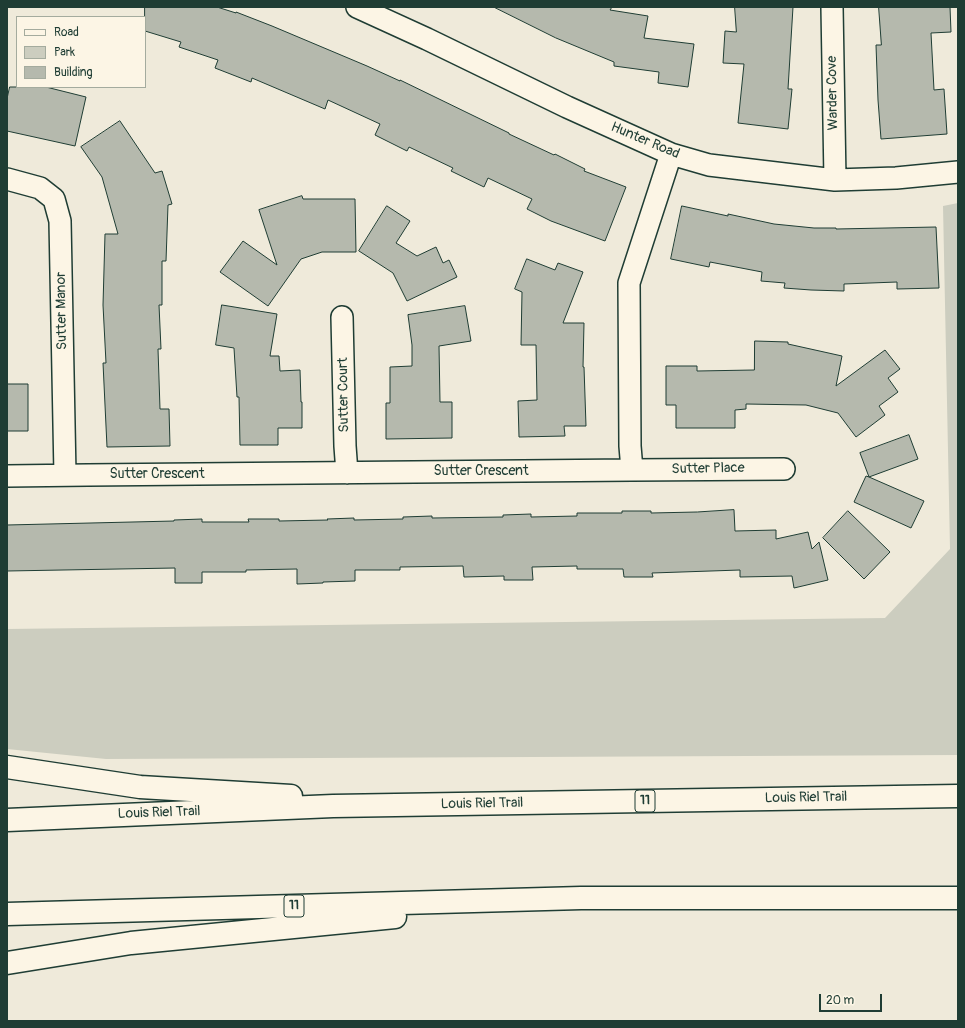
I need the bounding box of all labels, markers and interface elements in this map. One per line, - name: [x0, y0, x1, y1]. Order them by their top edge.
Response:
- legend: [16, 16, 146, 88]
- text: Road: [54, 25, 79, 40]
- text: Park: [54, 45, 75, 60]
- street label: Warder Cove: [824, 56, 842, 130]
- text: Building: [54, 65, 93, 80]
- street label: Hunter Road: [608, 119, 682, 163]
- street label: Sutter Manor: [53, 272, 71, 350]
- street label: Sutter Court: [335, 357, 353, 433]
- street label: Sutter Place: [671, 460, 745, 478]
- street label: Sutter Crescent: [433, 463, 529, 479]
- street label: Sutter Crescent: [109, 466, 205, 482]
- street label: Louis Riel Trail: [764, 789, 848, 807]
- road number: 11: [635, 790, 655, 812]
- street label: Louis Riel Trail: [440, 795, 524, 813]
- street label: Louis Riel Trail: [117, 803, 201, 823]
- road number: 11: [284, 895, 304, 917]
- scale bar: [821, 986, 884, 1012]
- text: 20 m: [826, 993, 854, 1008]

